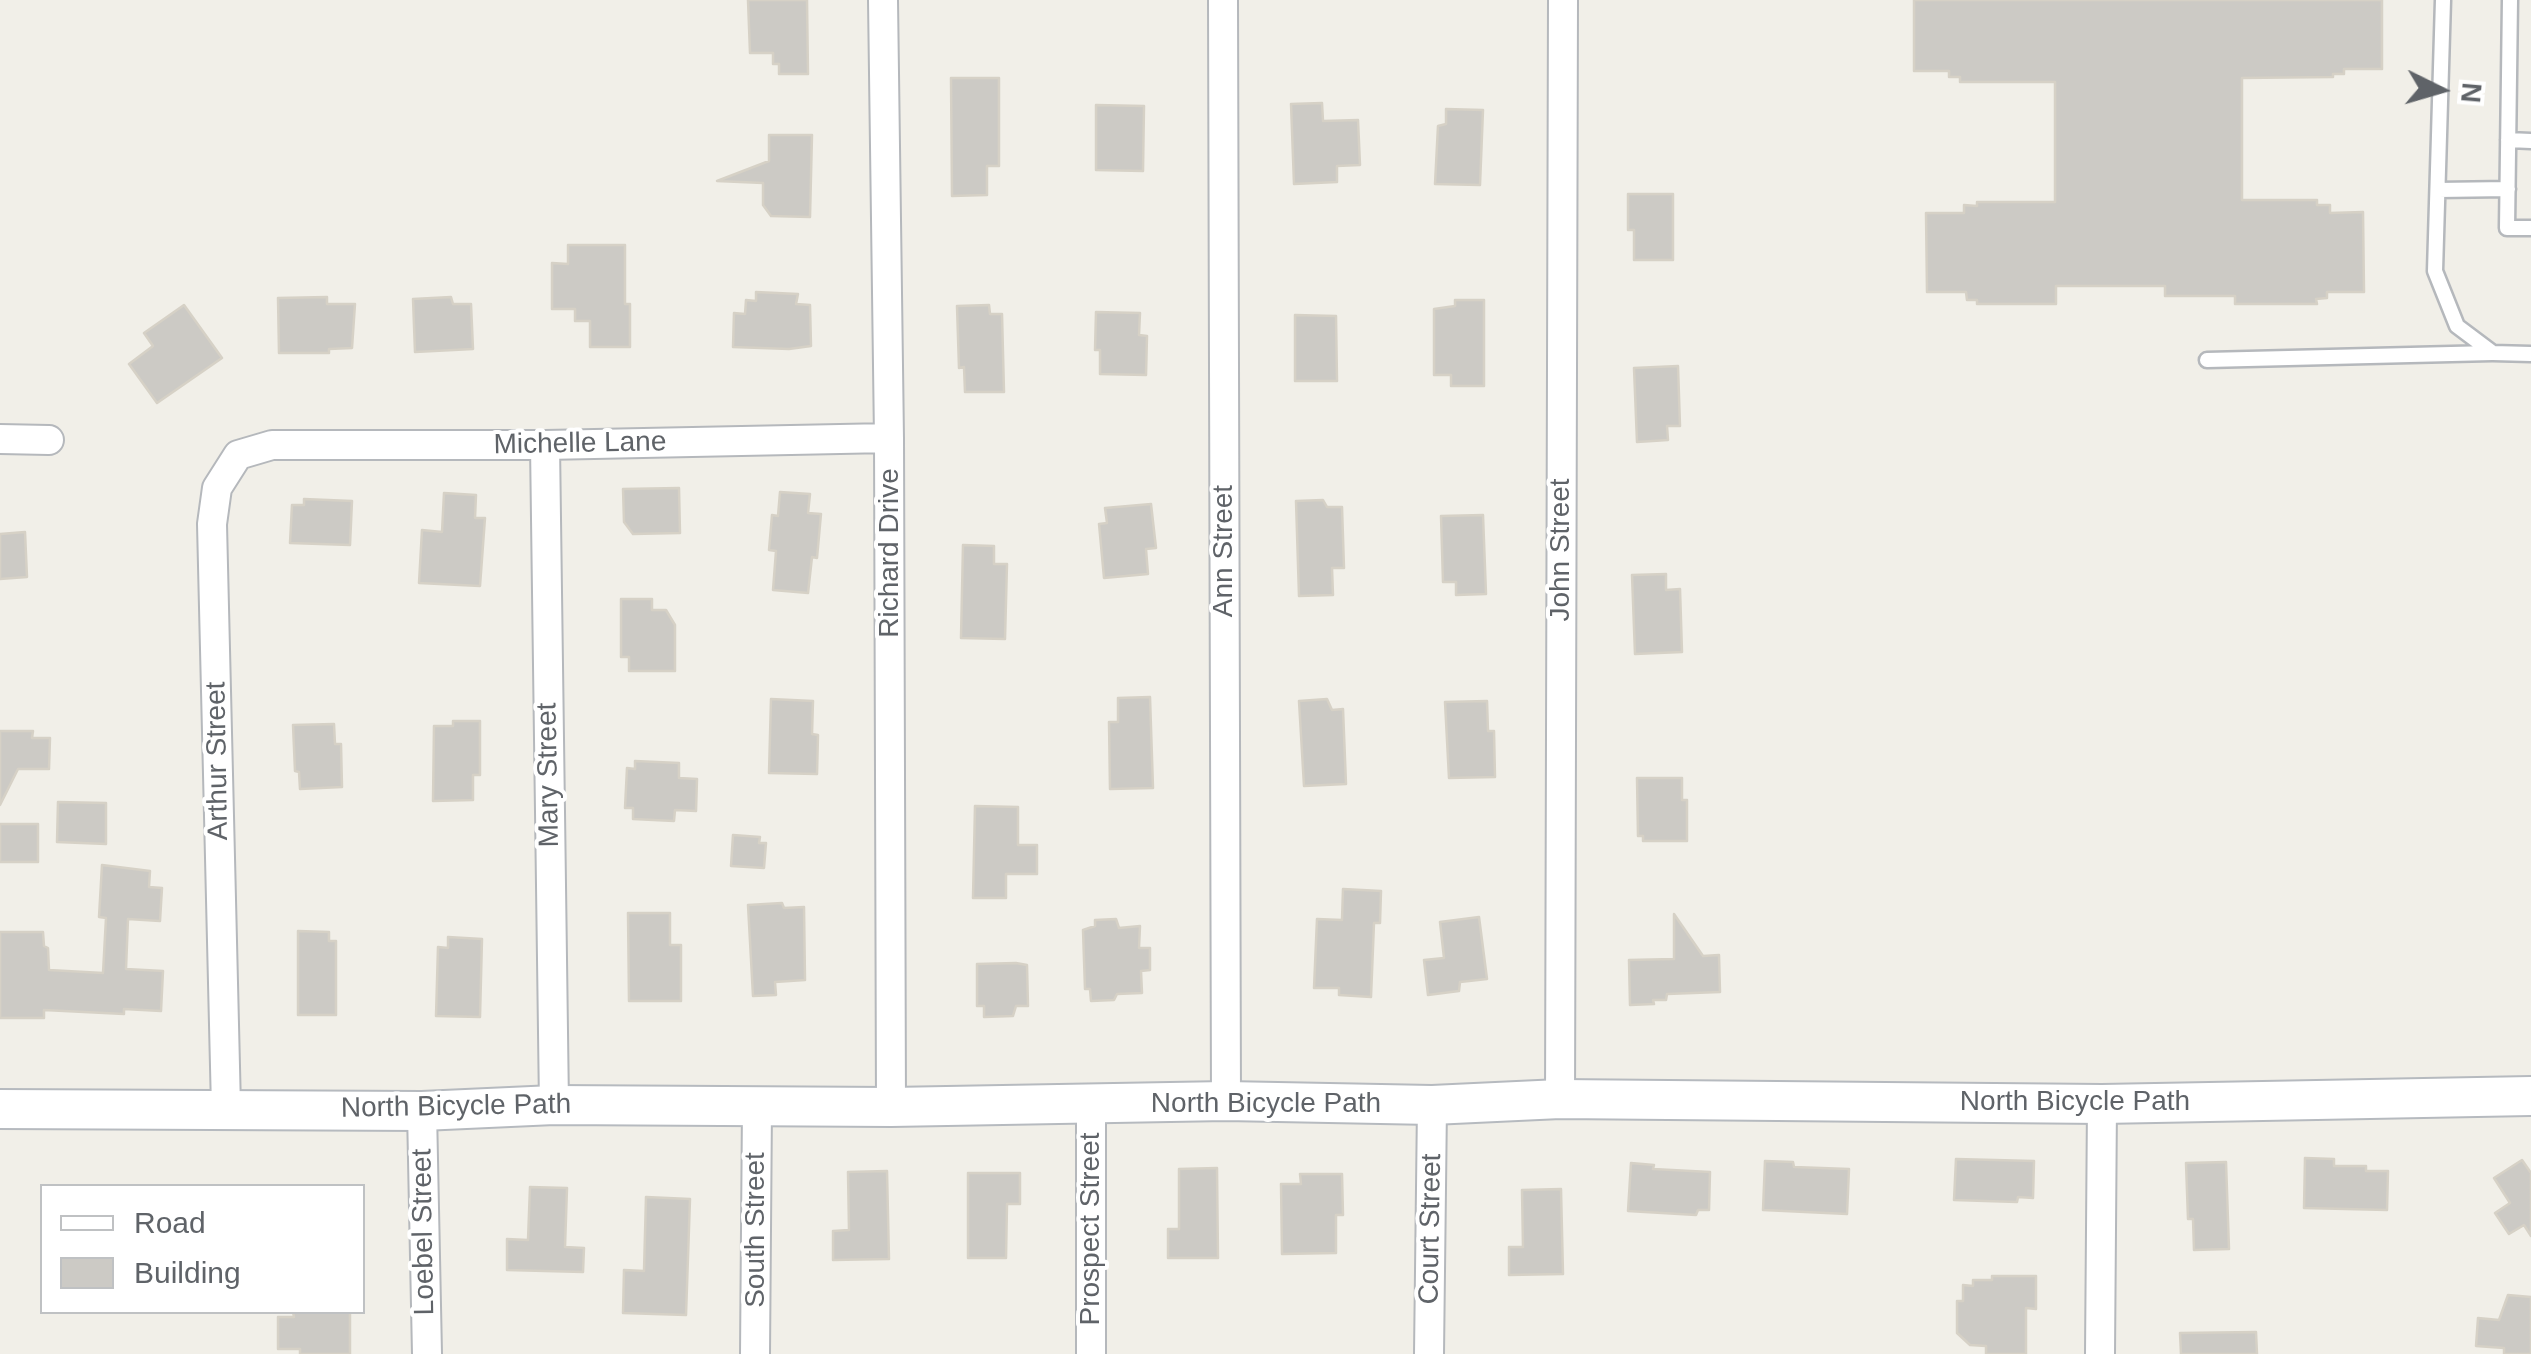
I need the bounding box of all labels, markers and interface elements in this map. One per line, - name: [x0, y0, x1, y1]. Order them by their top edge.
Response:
- north arrow: [2391, 40, 2491, 140]
- text: N: [2455, 81, 2488, 104]
- street label: Michelle Lane: [493, 426, 667, 462]
- street label: Richard Drive: [873, 468, 907, 638]
- street label: John Street: [1544, 478, 1578, 622]
- street label: Ann Street: [1207, 485, 1241, 617]
- street label: Arthur Street: [200, 681, 236, 841]
- street label: Mary Street: [531, 702, 567, 848]
- street label: North Bicycle Path: [1960, 1085, 2190, 1119]
- street label: North Bicycle Path: [1151, 1087, 1381, 1121]
- street label: North Bicycle Path: [341, 1088, 571, 1126]
- street label: Prospect Street: [1074, 1133, 1108, 1325]
- street label: Loebel Street: [406, 1148, 442, 1316]
- street label: South Street: [739, 1152, 773, 1308]
- street label: Court Street: [1413, 1153, 1449, 1305]
- legend: [40, 1184, 365, 1314]
- text: Road: [134, 1206, 206, 1239]
- text: Building: [134, 1256, 241, 1289]

